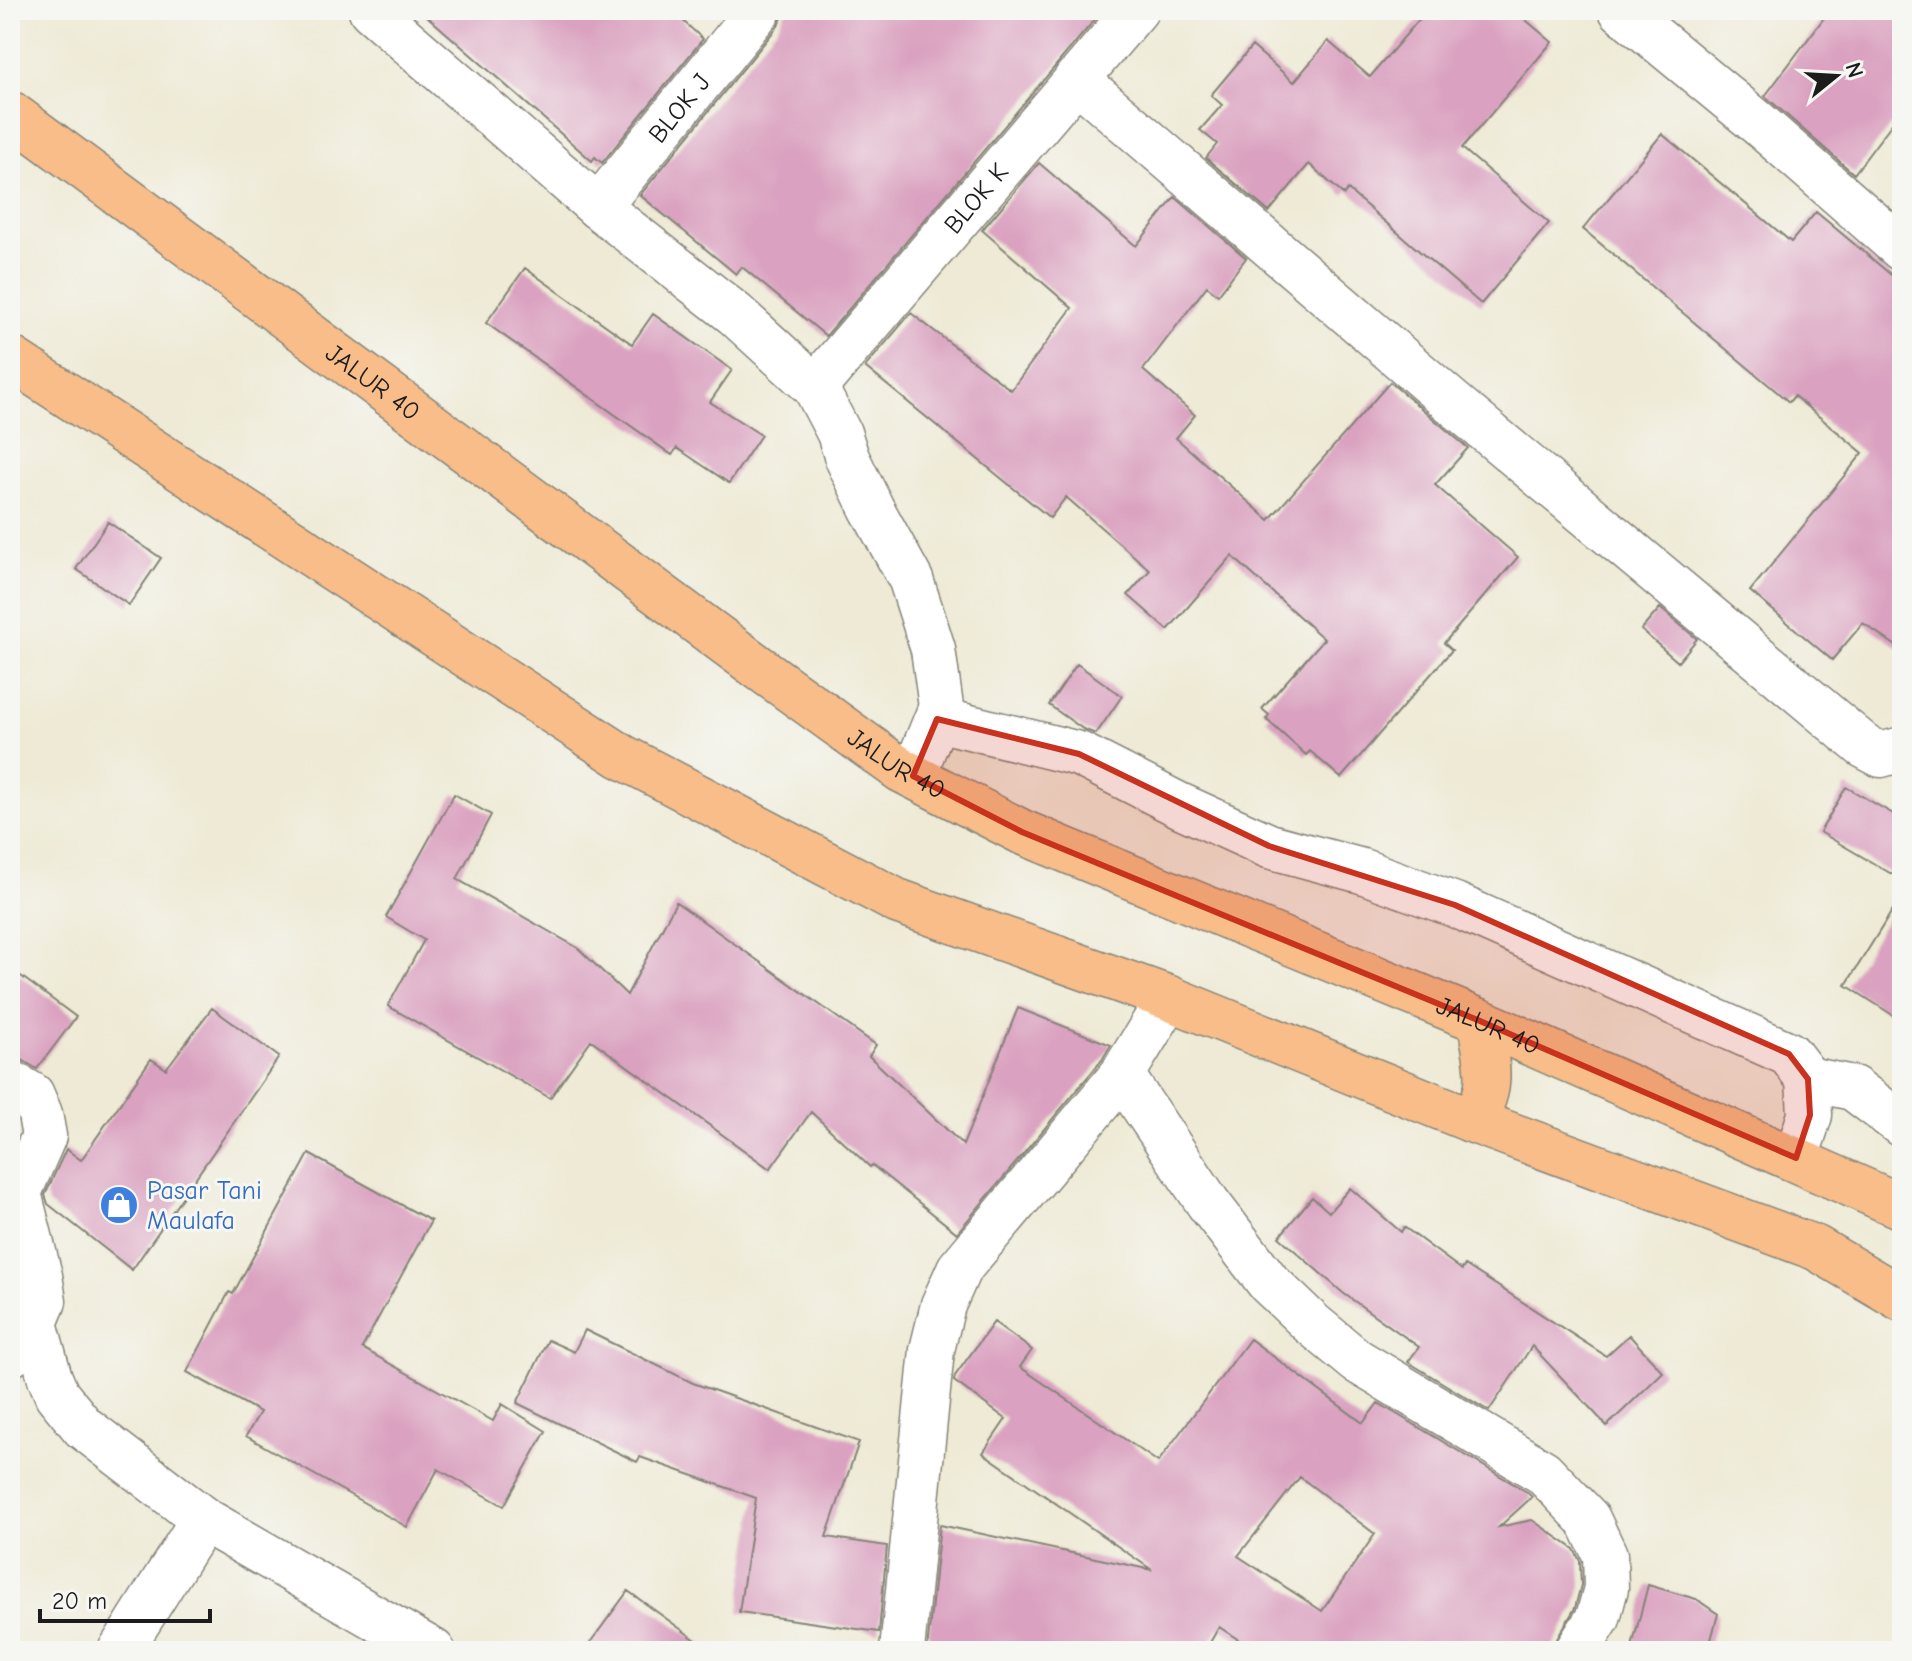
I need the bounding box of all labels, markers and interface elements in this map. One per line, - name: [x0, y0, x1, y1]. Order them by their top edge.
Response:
- north arrow: [1796, 36, 1876, 116]
- text: N: [1839, 59, 1869, 81]
- street label: BLOK J: [643, 68, 717, 149]
- street label: BLOK K: [938, 157, 1015, 240]
- street label: JALUR 40: [320, 338, 426, 428]
- street label: JALUR 40: [841, 722, 950, 806]
- street label: JALUR 40: [1432, 991, 1545, 1062]
- place label: Pasar Tani Maulafa: [147, 1176, 262, 1236]
- shop icon: Pasar Tani Maulafa: [98, 1184, 140, 1226]
- scale bar: [40, 1573, 210, 1623]
- text: 20 m: [52, 1587, 107, 1615]

